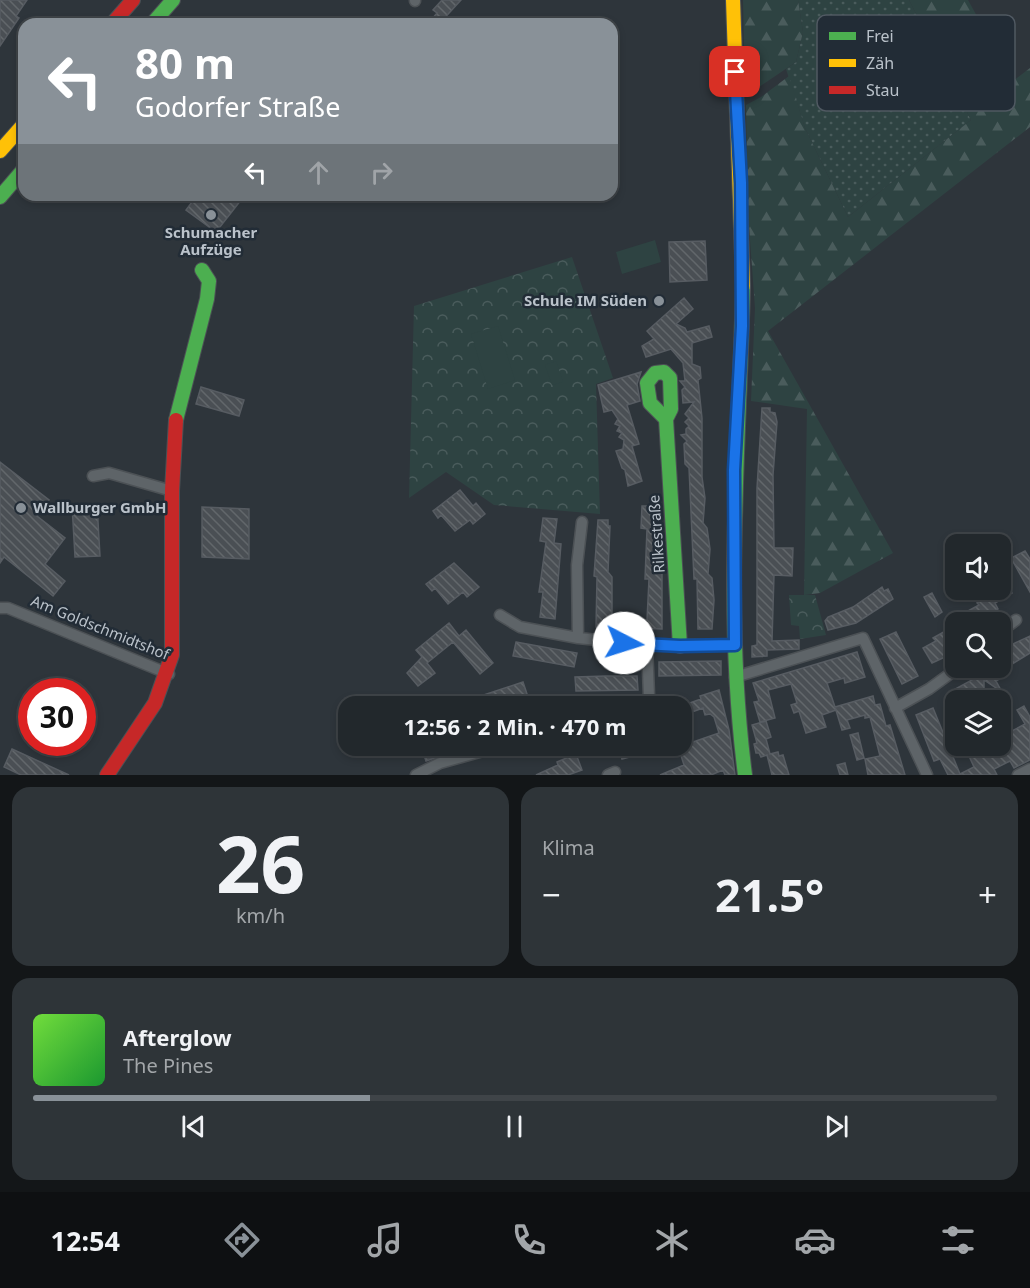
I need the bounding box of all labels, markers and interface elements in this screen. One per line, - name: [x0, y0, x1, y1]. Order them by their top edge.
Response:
- legend: [817, 15, 1015, 111]
- text: Frei: [866, 25, 894, 47]
- text: 80 m: [135, 34, 235, 91]
- icon: left: [36, 42, 114, 120]
- pin: [709, 46, 760, 97]
- text: Zäh: [866, 52, 894, 74]
- icon: arrive: [718, 55, 751, 88]
- text: Stau: [866, 79, 899, 101]
- text: Godorfer Straße: [135, 88, 340, 125]
- icon: left: [239, 156, 272, 189]
- icon: ahead: [302, 156, 335, 189]
- icon: right: [365, 156, 398, 189]
- marker: Schumacher Aufzüge: [204, 208, 218, 222]
- place label: Schumacher Aufzüge: [165, 222, 257, 259]
- place label: Schule IM Süden: [524, 290, 647, 310]
- marker: Schule IM Süden: [652, 294, 666, 308]
- street label: Rilkestraße: [643, 494, 669, 574]
- place label: Wallburger GmbH: [33, 497, 166, 517]
- marker: Wallburger GmbH: [14, 501, 28, 515]
- map controls: [945, 534, 1011, 756]
- button: sound: [945, 534, 1011, 600]
- street label: Am Goldschmidtshof: [28, 590, 173, 664]
- position arrow: [592, 611, 656, 675]
- button: search: [945, 612, 1011, 678]
- speed limit sign: 30: [18, 678, 96, 756]
- button: layers: [945, 690, 1011, 756]
- text: 12:56 · 2 Min. · 470 m: [404, 711, 626, 741]
- text: 26: [216, 810, 305, 916]
- text: Klima: [542, 834, 595, 861]
- text: 21.5°: [715, 864, 824, 925]
- text: −: [542, 872, 561, 917]
- text: +: [978, 872, 997, 917]
- text: km/h: [236, 902, 285, 929]
- text: Afterglow: [123, 1022, 232, 1052]
- text: The Pines: [123, 1052, 213, 1079]
- icon: previous: [177, 1110, 210, 1143]
- icon: pause: [498, 1110, 531, 1143]
- icon: next: [820, 1110, 853, 1143]
- icon: directions: [221, 1219, 263, 1261]
- icon: music: [364, 1219, 406, 1261]
- icon: phone: [508, 1219, 550, 1261]
- icon: climate: [651, 1219, 693, 1261]
- icon: car: [794, 1219, 836, 1261]
- icon: filters: [937, 1219, 979, 1261]
- text: 12:54: [51, 1222, 120, 1259]

